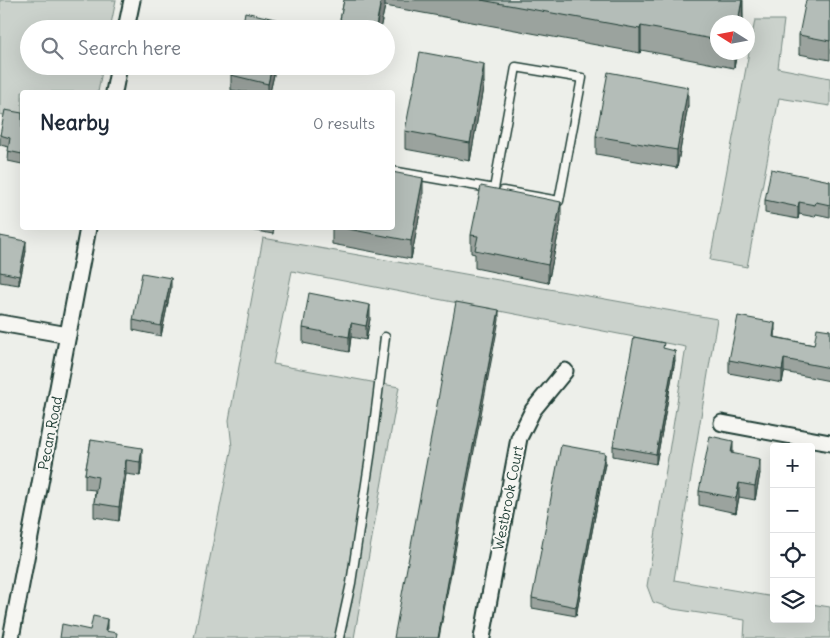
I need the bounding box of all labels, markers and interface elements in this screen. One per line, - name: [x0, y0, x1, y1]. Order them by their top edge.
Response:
- north arrow: [710, 15, 755, 60]
- search box: [20, 20, 395, 75]
- icon: search: [38, 34, 66, 62]
- text: Search here: [78, 36, 181, 60]
- text: Nearby: [40, 109, 110, 136]
- text: 0 results: [313, 113, 375, 133]
- street label: Pecan Road: [34, 395, 66, 471]
- map controls: [770, 443, 815, 623]
- button: +: [770, 443, 815, 488]
- street label: Westbrook Court: [489, 444, 527, 552]
- button: −: [770, 488, 815, 533]
- button: locate: [770, 533, 815, 578]
- button: layers: [770, 578, 815, 623]

